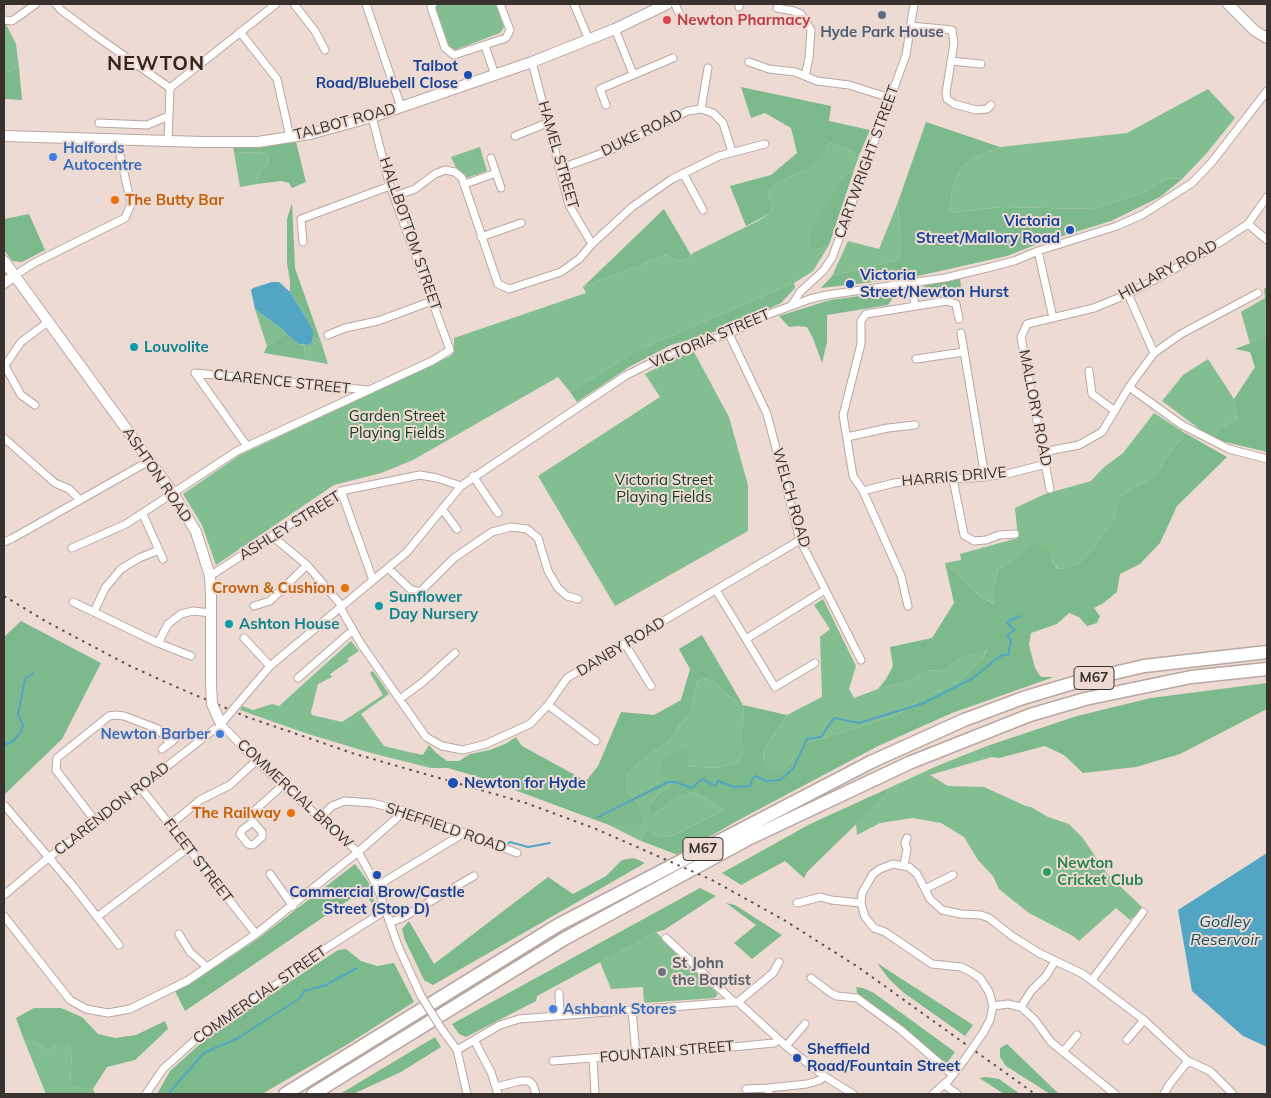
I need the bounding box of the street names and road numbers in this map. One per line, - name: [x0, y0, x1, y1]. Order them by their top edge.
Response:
- street label: CARTWRIGHT STREET: [831, 83, 903, 241]
- street label: HAMEL STREET: [534, 99, 582, 211]
- street label: TALBOT ROAD: [292, 100, 398, 144]
- street label: DUKE ROAD: [598, 106, 686, 160]
- street label: HALLBOTTOM STREET: [375, 155, 445, 313]
- street label: HILLARY ROAD: [1115, 236, 1221, 304]
- street label: VICTORIA STREET: [647, 306, 773, 372]
- street label: MALLORY ROAD: [1015, 348, 1055, 468]
- street label: CLARENCE STREET: [213, 366, 351, 398]
- street label: ASHTON ROAD: [119, 424, 195, 526]
- street label: WELCH ROAD: [768, 446, 814, 550]
- street label: HARRIS DRIVE: [901, 463, 1007, 491]
- street label: ASHLEY STREET: [236, 487, 344, 565]
- street label: DANBY ROAD: [573, 613, 669, 681]
- road number: M67: [1074, 666, 1114, 690]
- street label: COMMERCIAL BROW: [233, 736, 357, 852]
- street label: CLARENDON ROAD: [51, 758, 173, 860]
- street label: SHEFFIELD ROAD: [383, 799, 509, 857]
- street label: FLEET STREET: [159, 815, 237, 907]
- road number: M67: [683, 838, 723, 861]
- street label: COMMERCIAL STREET: [190, 942, 330, 1048]
- street label: FOUNTAIN STREET: [599, 1037, 735, 1067]

